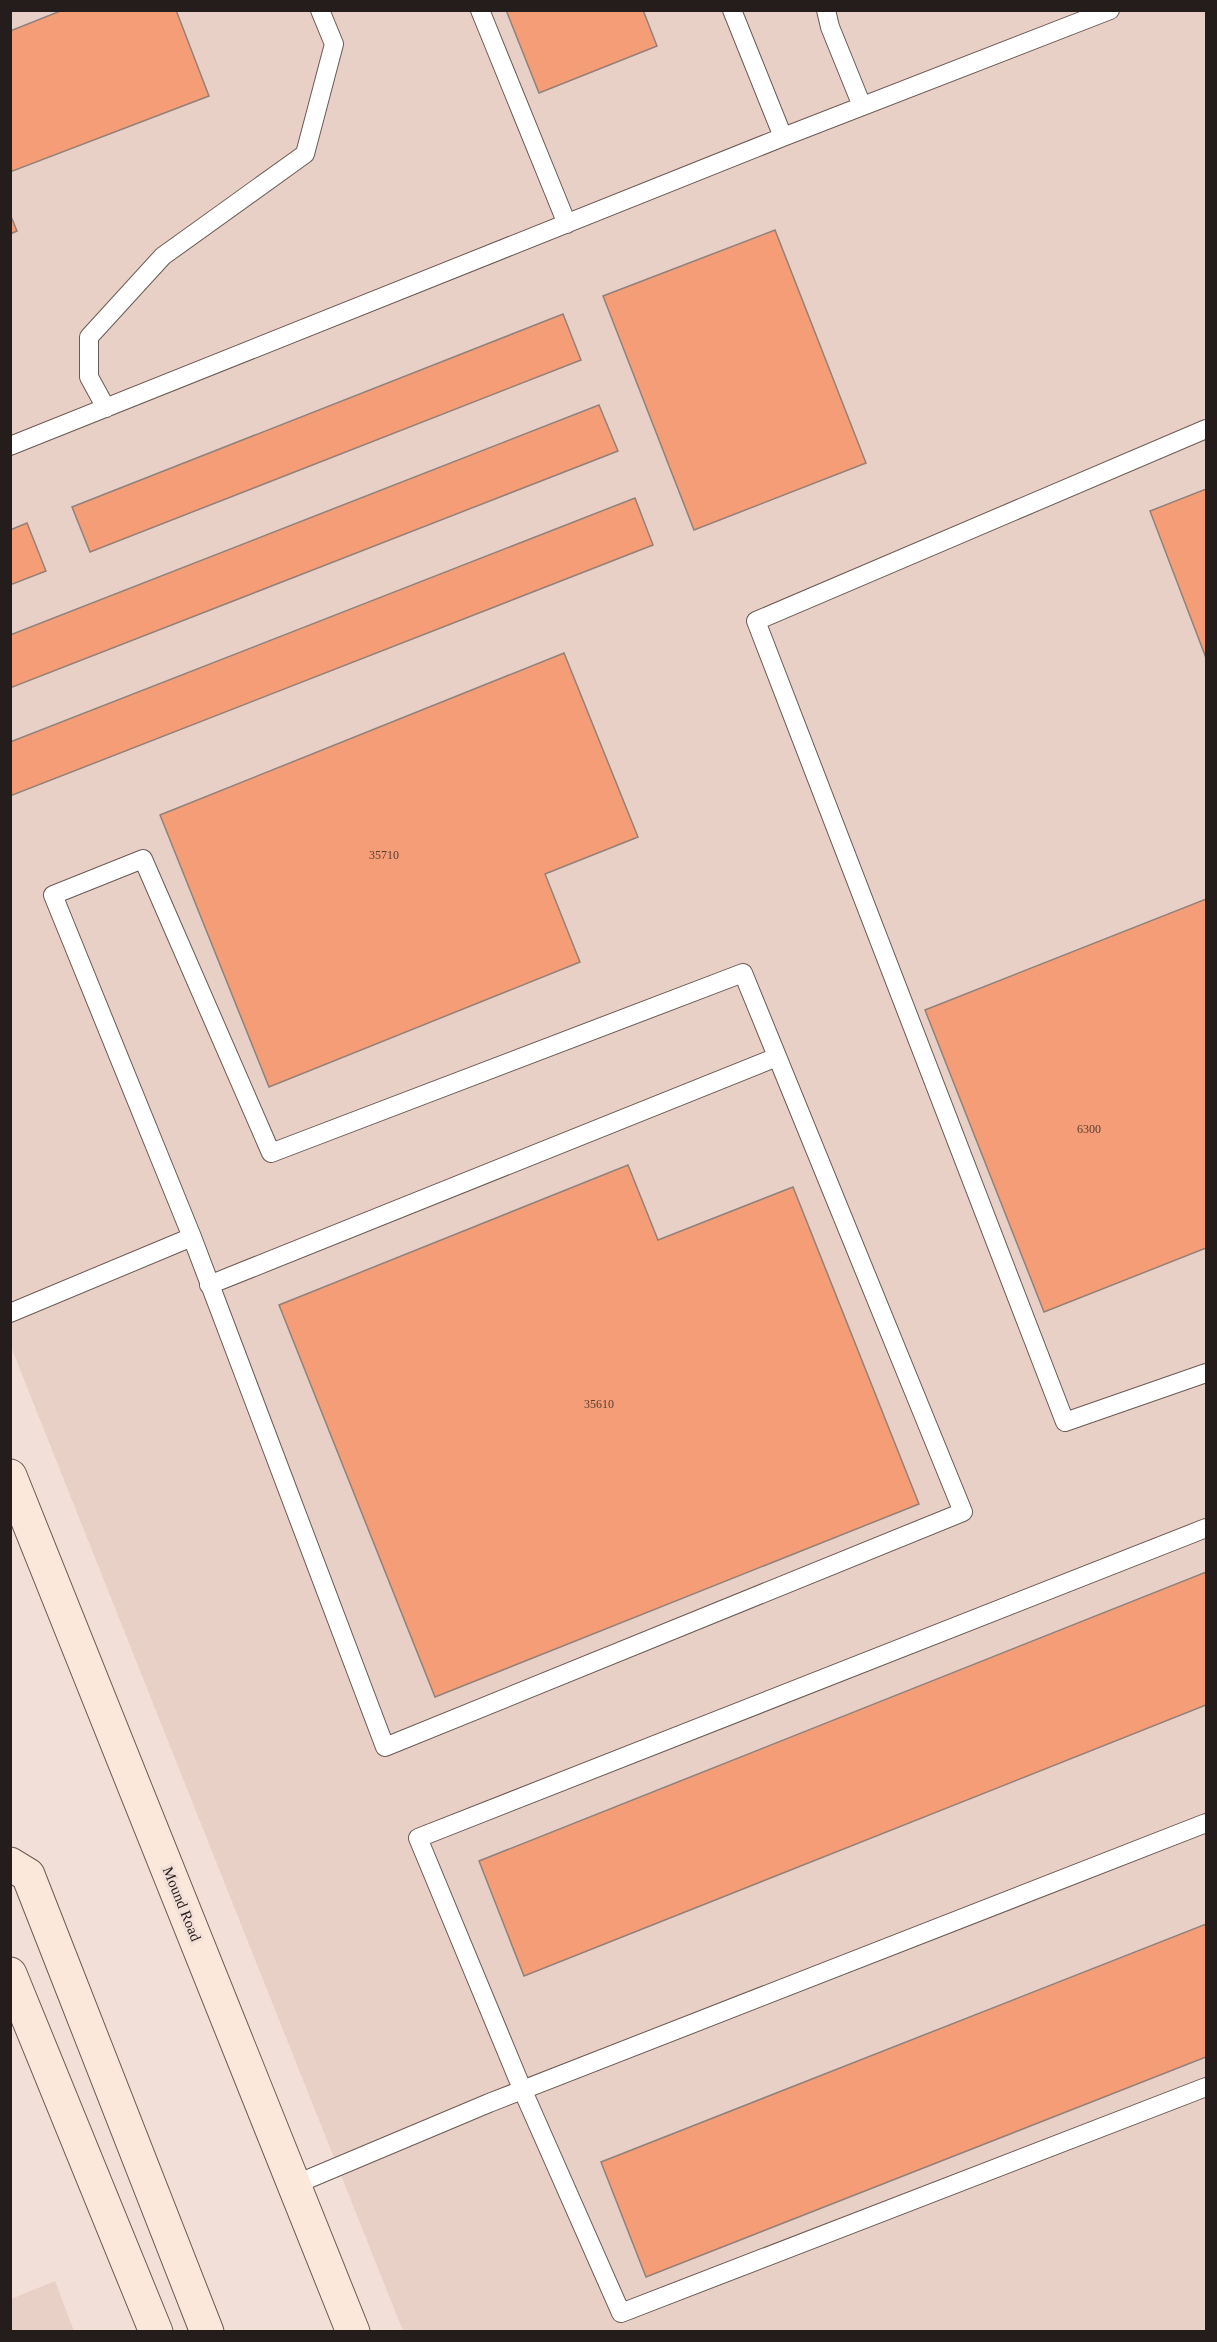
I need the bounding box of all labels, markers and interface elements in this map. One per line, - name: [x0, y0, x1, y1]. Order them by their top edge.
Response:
- house number: 35710: [369, 848, 399, 862]
- house number: 6300: [1077, 1122, 1101, 1136]
- house number: 35610: [584, 1397, 614, 1411]
- street label: Mound Road: [160, 1864, 204, 1944]

